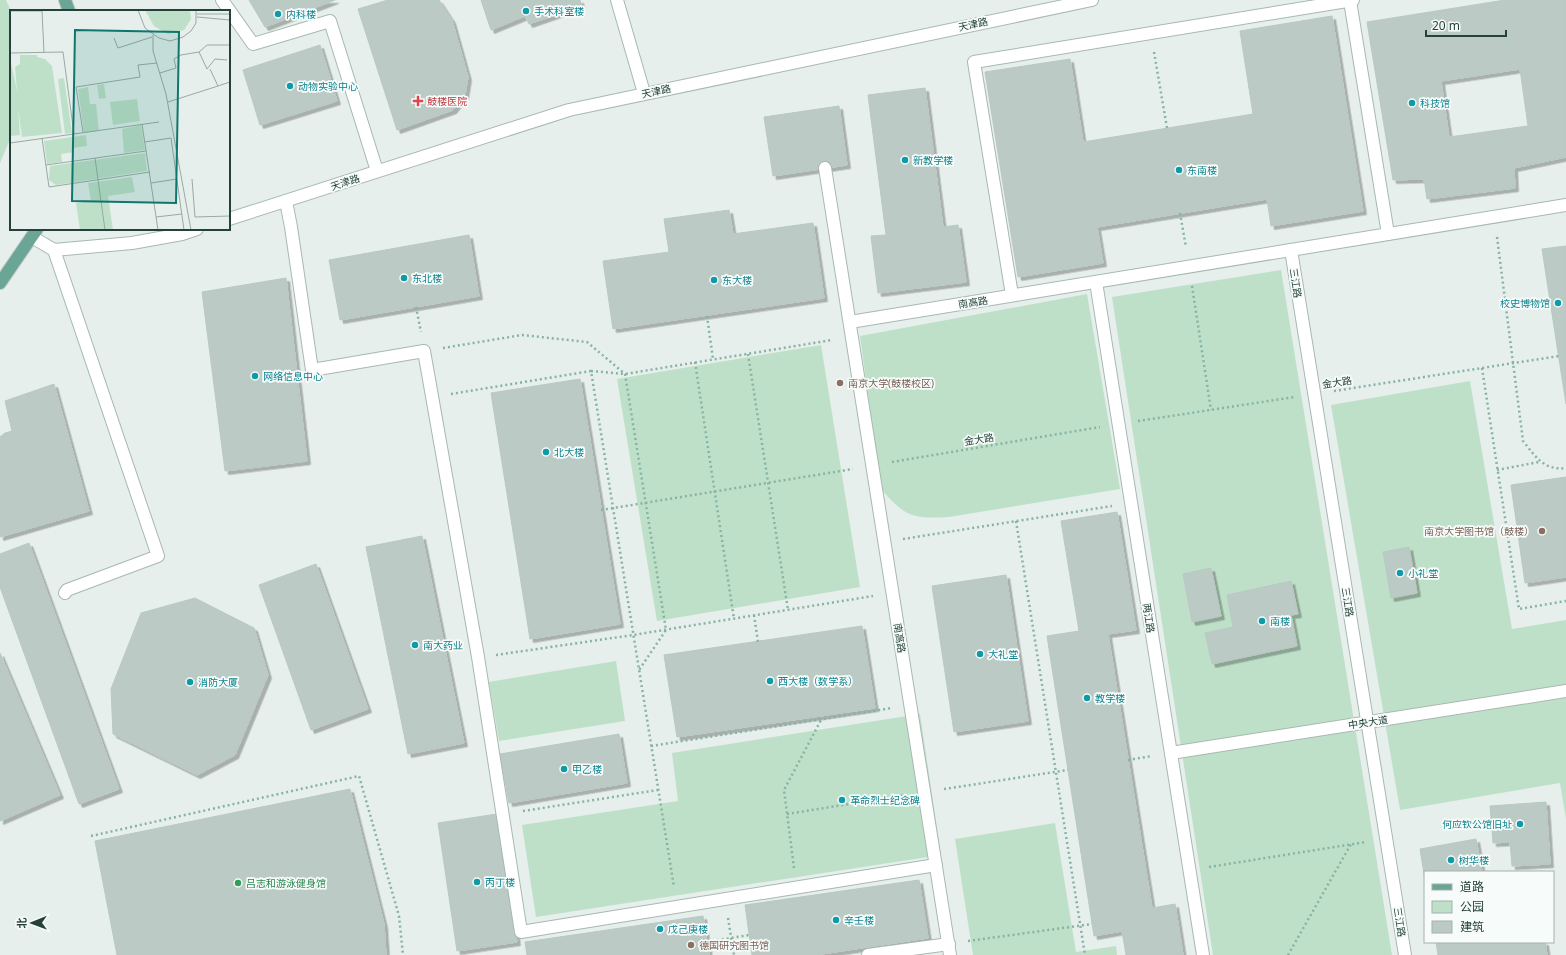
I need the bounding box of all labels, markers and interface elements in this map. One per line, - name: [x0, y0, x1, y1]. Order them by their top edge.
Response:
- place label: 手术科室楼: [534, 4, 584, 18]
- marker: 手术科室楼: [521, 6, 531, 16]
- place label: 内科楼: [286, 7, 316, 21]
- marker: 内科楼: [273, 9, 283, 19]
- inset map: [10, 10, 230, 230]
- scale bar: [1426, 12, 1506, 38]
- street label: 天津路: [957, 14, 989, 34]
- text: 20 m: [1432, 17, 1460, 34]
- place label: 动物实验中心: [298, 79, 358, 93]
- marker: 动物实验中心: [285, 81, 295, 91]
- street label: 天津路: [640, 81, 672, 101]
- place label: 鼓楼医院: [427, 94, 467, 108]
- marker: 鼓楼医院: [412, 95, 424, 107]
- place label: 科技馆: [1420, 96, 1450, 110]
- marker: 科技馆: [1407, 98, 1417, 108]
- place label: 新教学楼: [913, 153, 953, 167]
- marker: 新教学楼: [900, 155, 910, 165]
- place label: 东南楼: [1187, 163, 1217, 177]
- marker: 东南楼: [1174, 165, 1184, 175]
- street label: 天津路: [329, 171, 361, 193]
- street label: 三江路: [1287, 267, 1305, 299]
- place label: 东北楼: [412, 271, 442, 285]
- marker: 东北楼: [399, 273, 409, 283]
- place label: 东大楼: [722, 273, 752, 287]
- marker: 东大楼: [709, 275, 719, 285]
- street label: 南高路: [957, 293, 989, 311]
- place label: 校史博物馆: [1500, 296, 1550, 310]
- marker: 校史博物馆: [1553, 298, 1563, 308]
- place label: 网络信息中心: [263, 369, 323, 383]
- marker: 网络信息中心: [250, 371, 260, 381]
- street label: 金大路: [1321, 373, 1353, 391]
- place label: 南京大学(鼓楼校区): [848, 376, 934, 390]
- marker: 南京大学(鼓楼校区): [835, 378, 845, 388]
- street label: 金大路: [963, 430, 995, 448]
- place label: 北大楼: [554, 445, 584, 459]
- marker: 北大楼: [541, 447, 551, 457]
- place label: 南京大学图书馆（鼓楼）: [1424, 524, 1534, 538]
- marker: 南京大学图书馆（鼓楼）: [1537, 526, 1547, 536]
- place label: 小礼堂: [1408, 566, 1438, 580]
- marker: 小礼堂: [1395, 568, 1405, 578]
- street label: 三江路: [1339, 586, 1357, 618]
- street label: 两江路: [1140, 602, 1158, 634]
- place label: 南楼: [1270, 614, 1290, 628]
- marker: 南楼: [1257, 616, 1267, 626]
- street label: 南高路: [891, 622, 909, 654]
- place label: 南大药业: [423, 638, 463, 652]
- marker: 南大药业: [410, 640, 420, 650]
- place label: 大礼堂: [988, 647, 1018, 661]
- marker: 大礼堂: [975, 649, 985, 659]
- place label: 西大楼（数学系）: [778, 674, 858, 688]
- place label: 消防大厦: [198, 675, 238, 689]
- marker: 西大楼（数学系）: [765, 676, 775, 686]
- marker: 消防大厦: [185, 677, 195, 687]
- place label: 教学楼: [1095, 691, 1125, 705]
- marker: 教学楼: [1082, 693, 1092, 703]
- street label: 中央大道: [1347, 712, 1389, 732]
- place label: 甲乙楼: [572, 762, 602, 776]
- marker: 甲乙楼: [559, 764, 569, 774]
- place label: 革命烈士纪念碑: [850, 793, 920, 807]
- marker: 革命烈士纪念碑: [837, 795, 847, 805]
- place label: 何应钦公馆旧址: [1442, 817, 1512, 831]
- marker: 何应钦公馆旧址: [1515, 819, 1525, 829]
- place label: 树华楼: [1459, 853, 1489, 867]
- marker: 树华楼: [1446, 855, 1456, 865]
- legend: [1424, 871, 1554, 943]
- place label: 丙丁楼: [485, 875, 515, 889]
- place label: 吕志和游泳健身馆: [246, 876, 326, 890]
- marker: 丙丁楼: [472, 877, 482, 887]
- marker: 吕志和游泳健身馆: [233, 878, 243, 888]
- text: 道路: [1460, 878, 1484, 895]
- text: 公园: [1460, 898, 1484, 915]
- north arrow: [12, 903, 52, 943]
- street label: 三江路: [1391, 906, 1409, 938]
- place label: 辛壬楼: [844, 913, 874, 927]
- marker: 辛壬楼: [831, 915, 841, 925]
- text: 北: [14, 918, 29, 929]
- text: 建筑: [1460, 918, 1484, 935]
- place label: 戊己庚楼: [668, 922, 708, 936]
- marker: 戊己庚楼: [655, 924, 665, 934]
- place label: 德国研究图书馆: [699, 938, 769, 952]
- marker: 德国研究图书馆: [686, 940, 696, 950]

